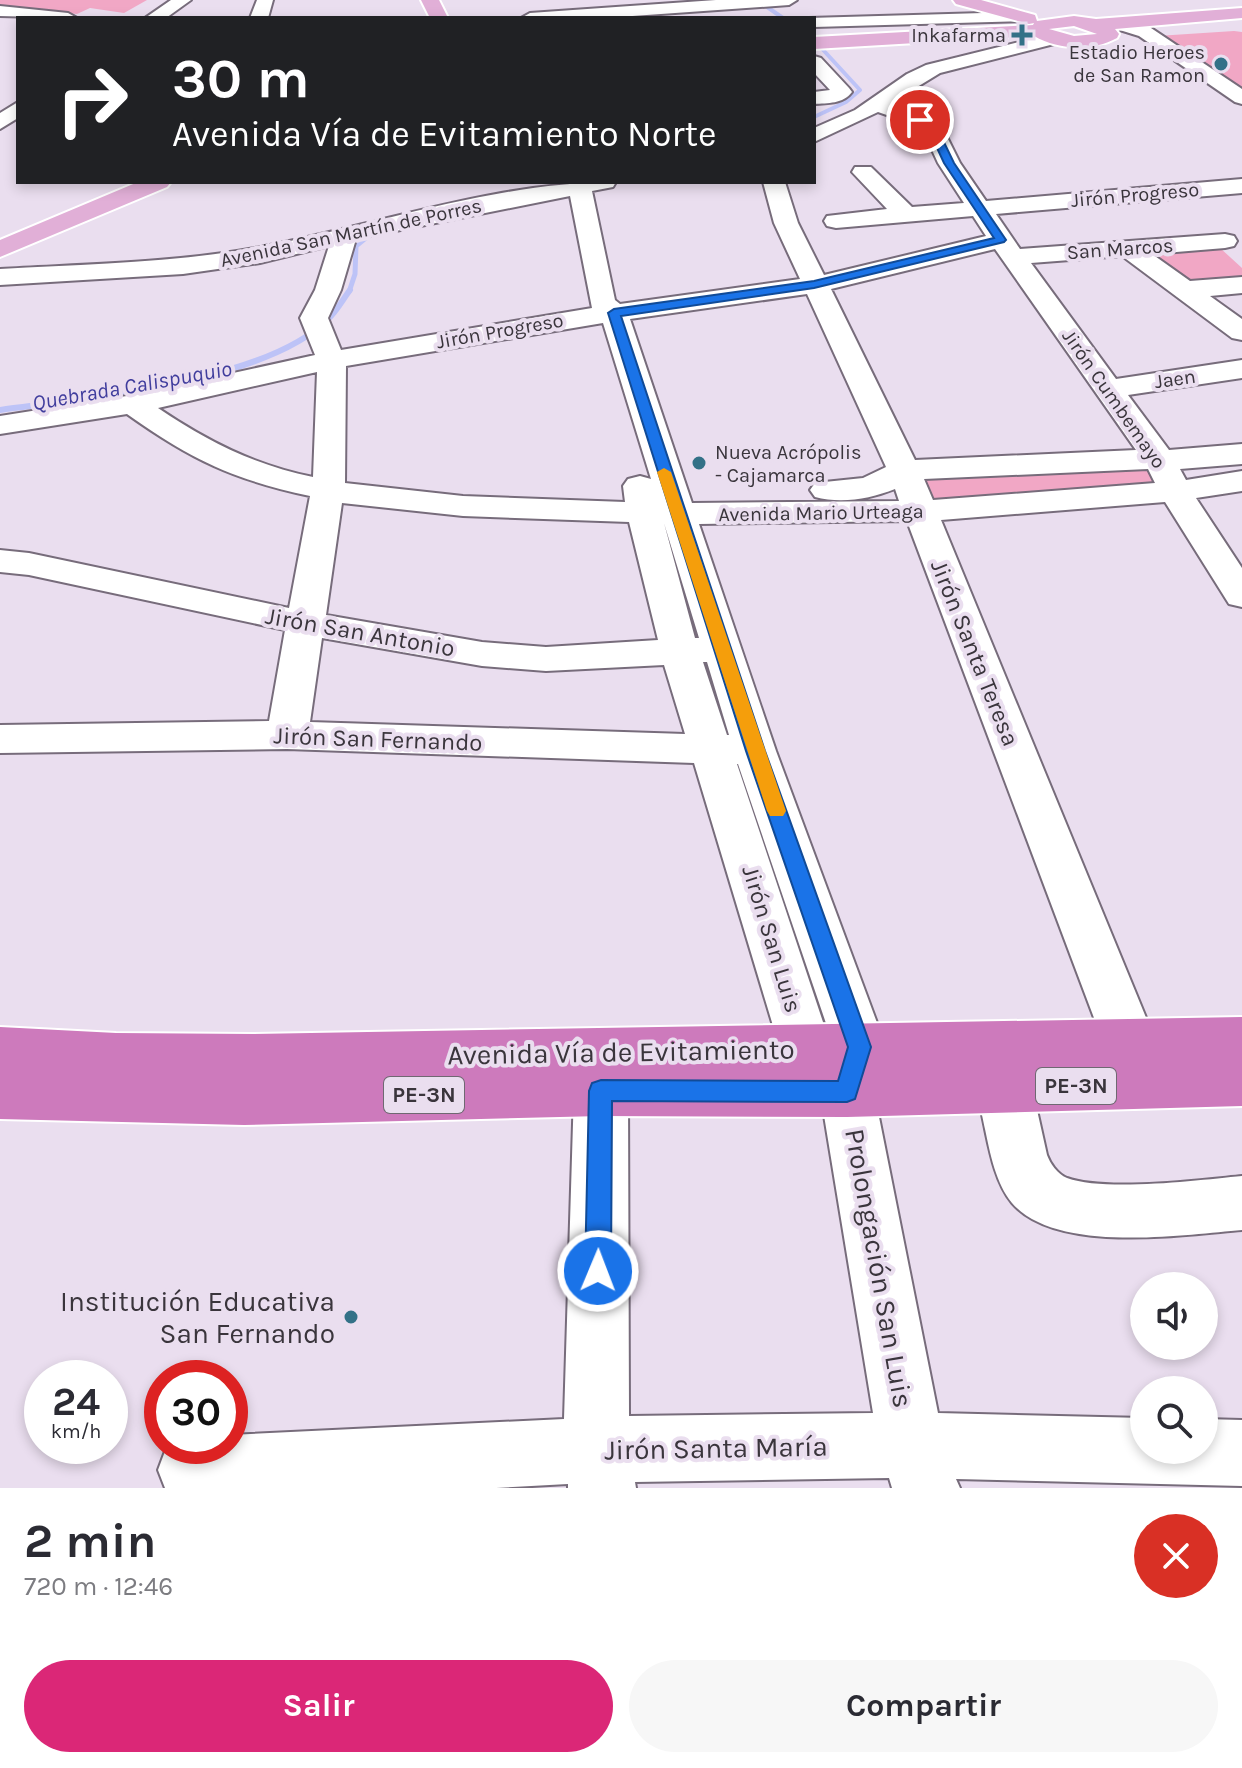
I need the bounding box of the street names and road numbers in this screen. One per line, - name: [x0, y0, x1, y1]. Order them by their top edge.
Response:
- street label: Jirón Progreso: [1070, 178, 1200, 212]
- street label: Avenida San Martín de Porres: [218, 194, 484, 272]
- street label: San Marcos: [1066, 234, 1174, 264]
- street label: Jirón Progreso: [435, 309, 565, 353]
- street label: Jirón Cumbemayo: [1057, 325, 1171, 473]
- street label: Jaen: [1153, 365, 1197, 393]
- street label: Avenida Mario Urteaga: [718, 500, 924, 526]
- street label: Jirón Santa Teresa: [925, 556, 1025, 750]
- street label: Jirón San Antonio: [263, 602, 457, 662]
- street label: Jirón San Fernando: [273, 721, 483, 757]
- street label: Jirón San Luis: [736, 862, 808, 1016]
- street label: Avenida Vía de Evitamiento: [447, 1032, 795, 1072]
- road number: PE-3N: [1036, 1068, 1116, 1104]
- road number: PE-3N: [384, 1077, 464, 1113]
- street label: Prolongación San Luis: [838, 1126, 920, 1410]
- street label: Jirón Santa María: [604, 1430, 828, 1466]

